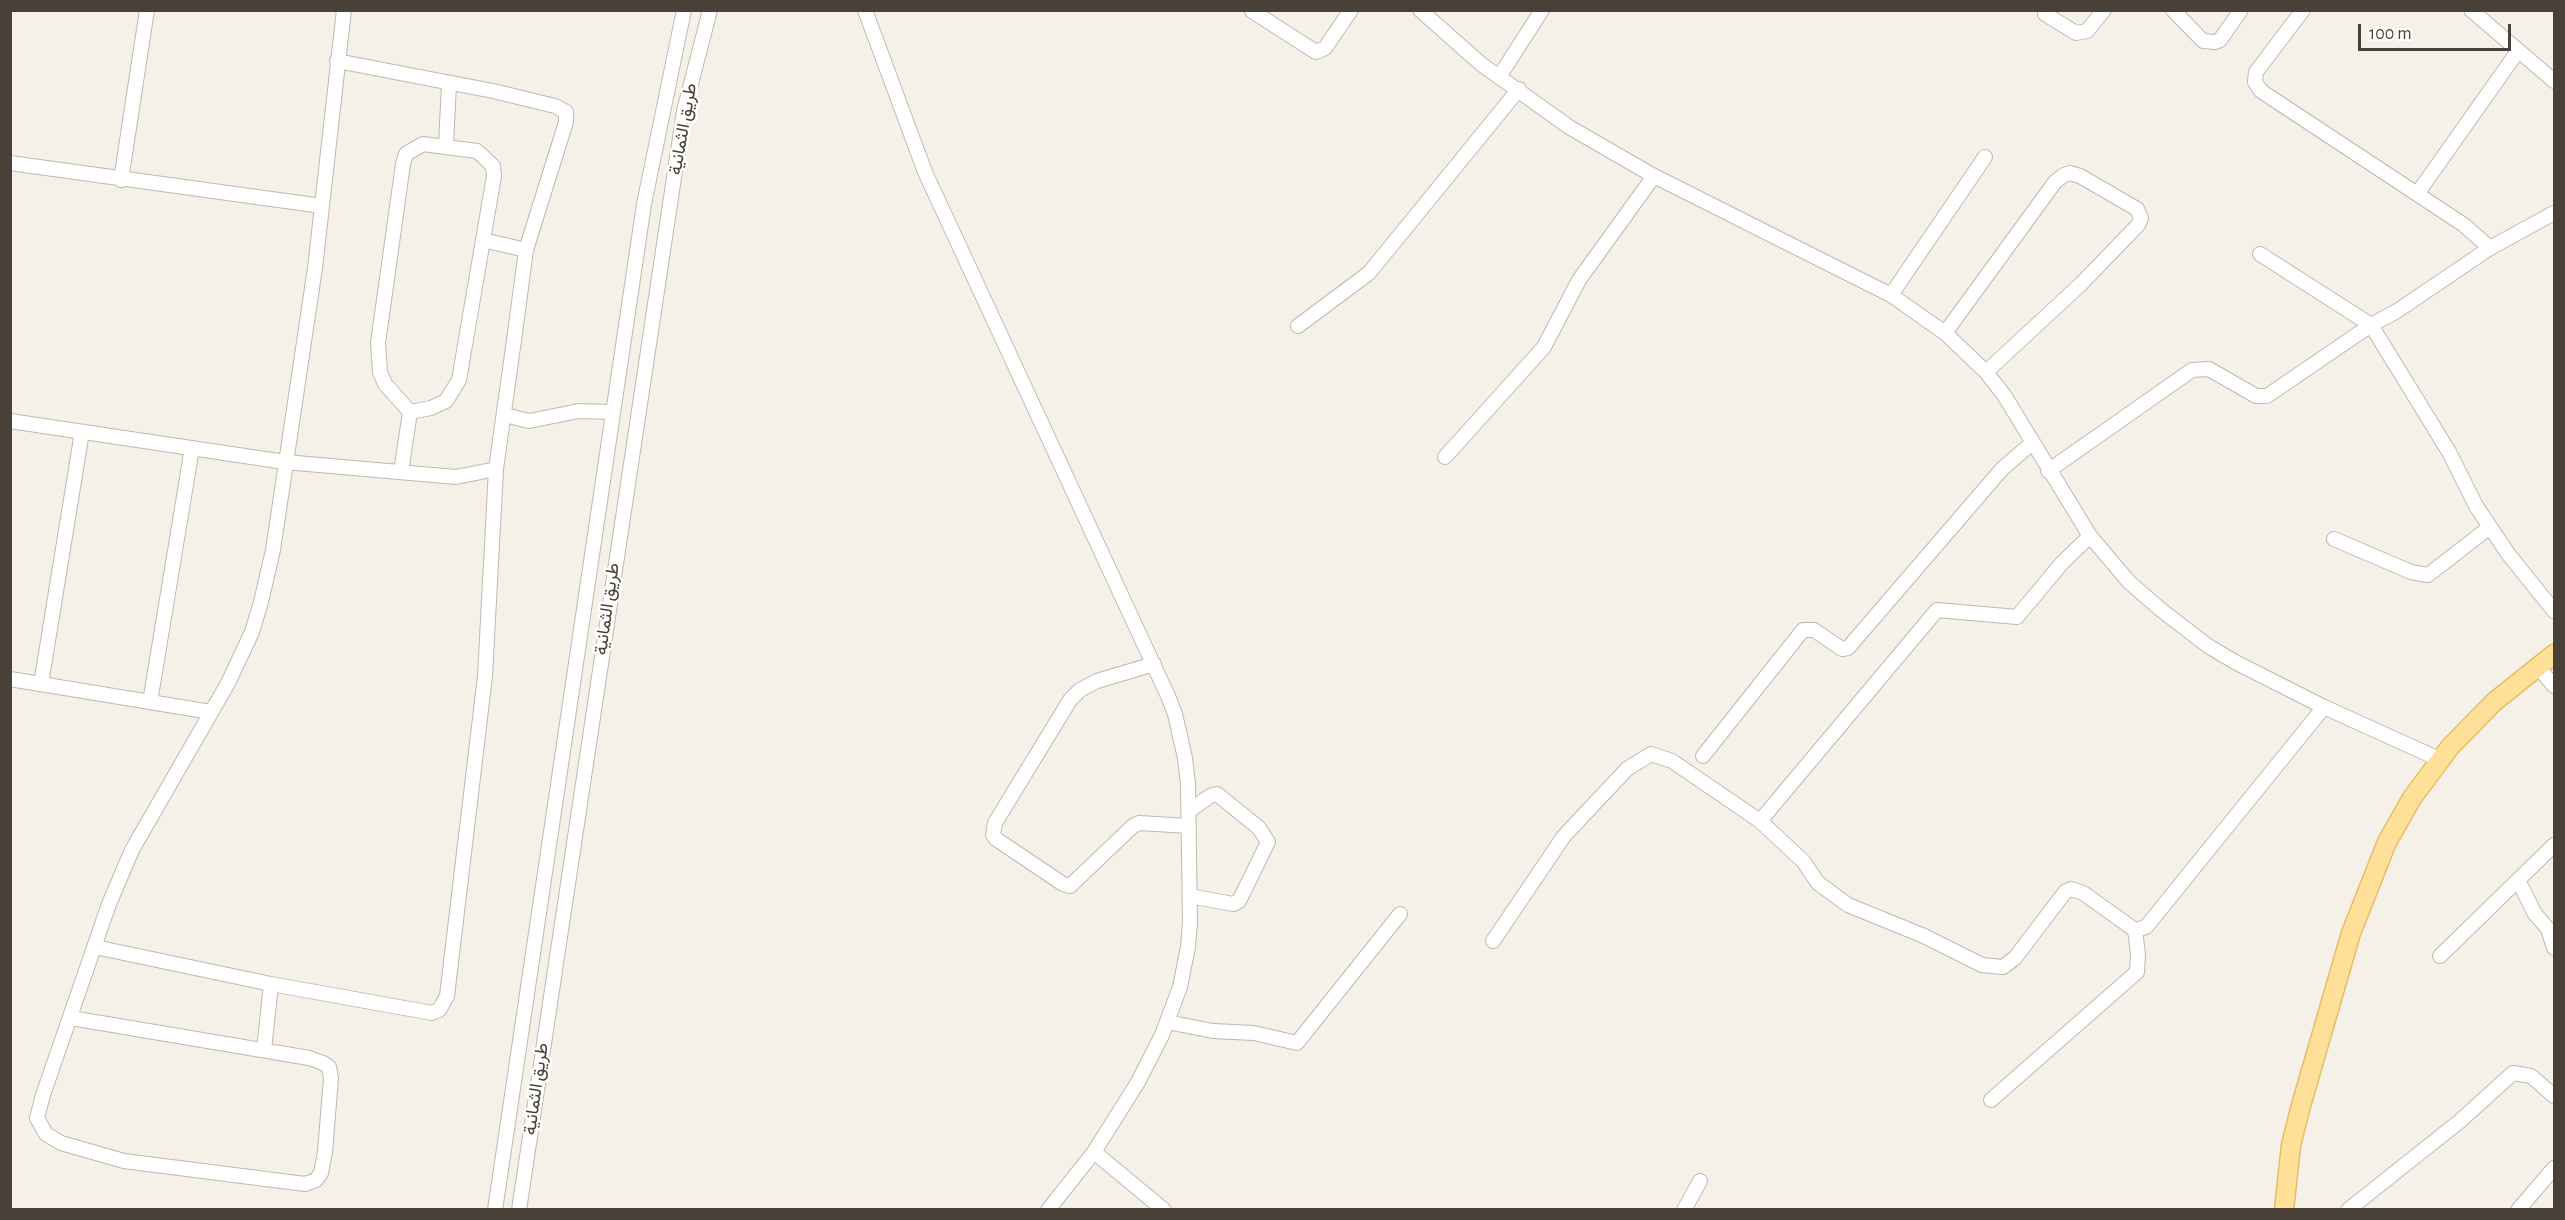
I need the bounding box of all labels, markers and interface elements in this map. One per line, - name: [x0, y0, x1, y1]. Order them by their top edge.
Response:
- scale bar: [2361, 12, 2514, 50]
- text: 100 m: [2369, 25, 2412, 43]
- street label: طريق الثمانية: [664, 81, 702, 177]
- street label: طريق الثمانية: [590, 561, 624, 657]
- street label: طريق الثمانية: [519, 1041, 553, 1137]

